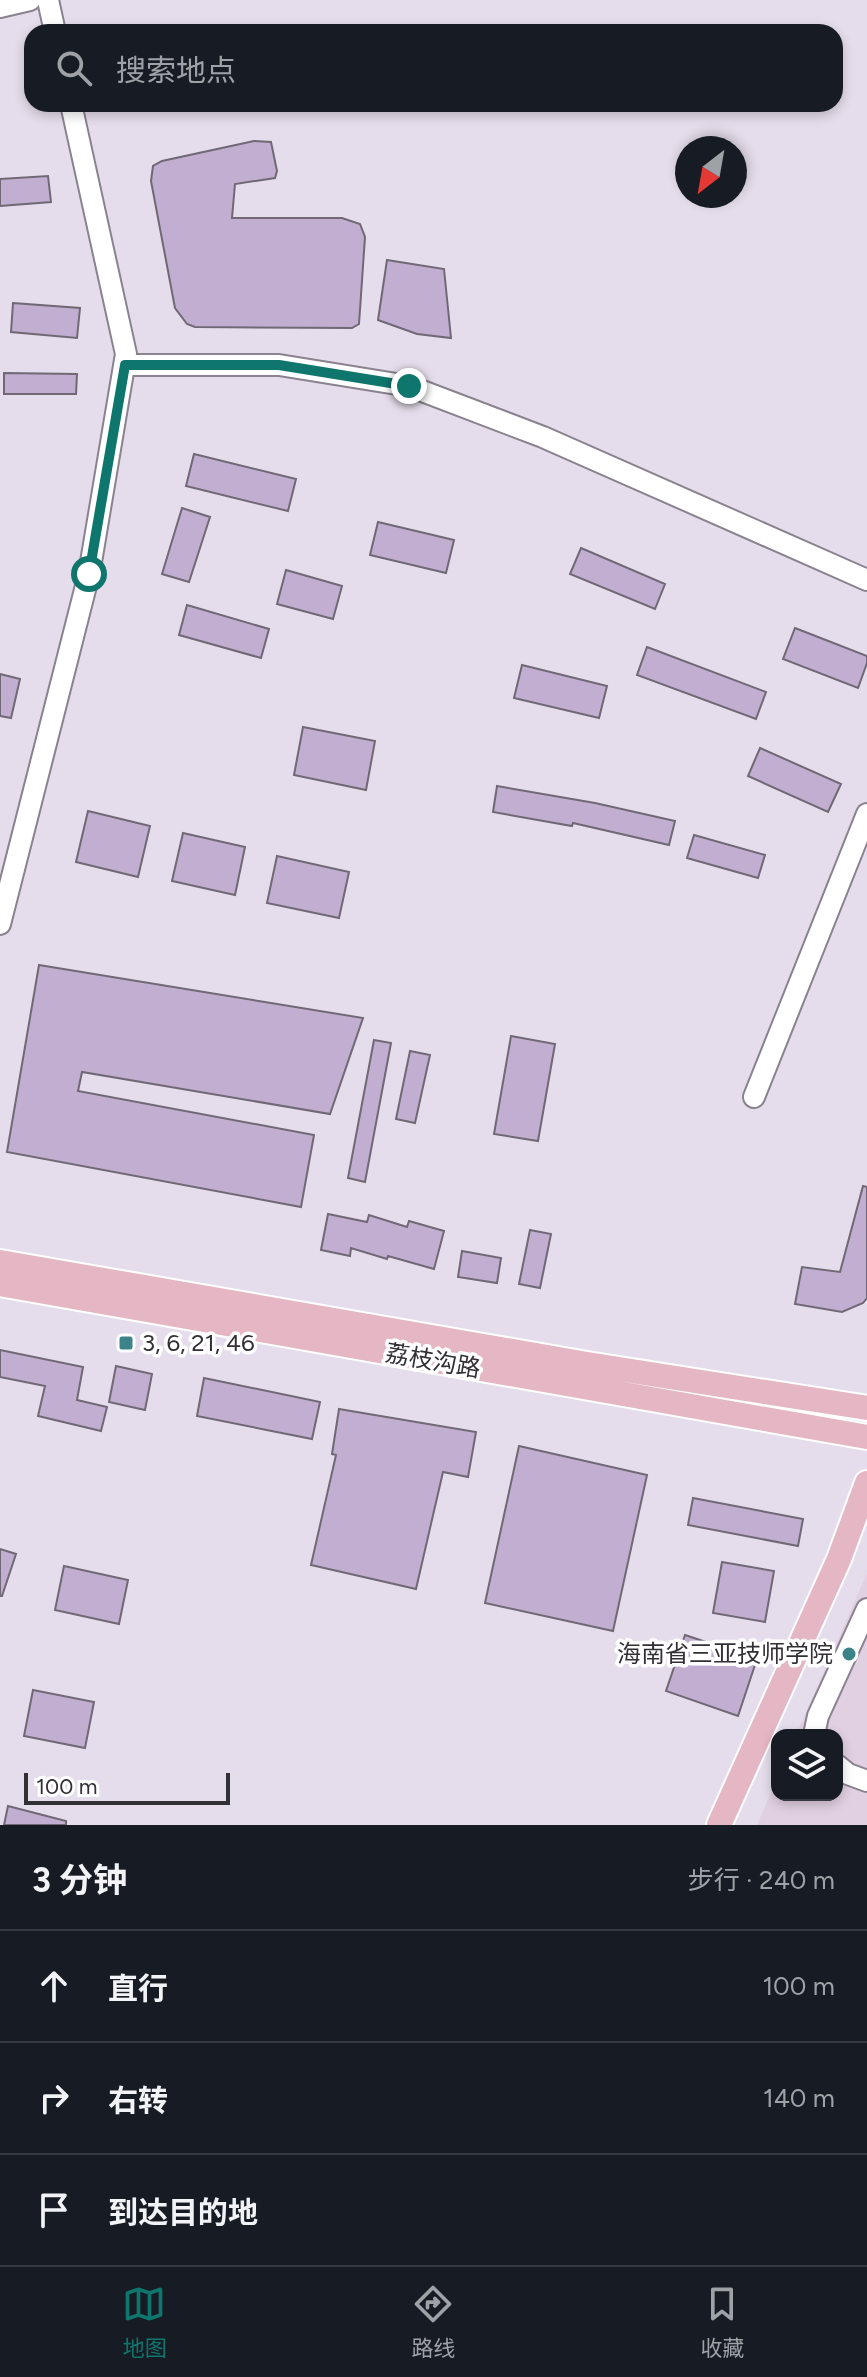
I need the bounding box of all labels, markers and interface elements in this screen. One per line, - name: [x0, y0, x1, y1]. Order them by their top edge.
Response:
- search box: [24, 24, 843, 112]
- icon: search: [52, 46, 96, 90]
- text: 搜索地点: [116, 52, 236, 89]
- north arrow: [675, 136, 747, 208]
- route end: [391, 368, 427, 404]
- route start: [71, 556, 107, 592]
- place label: 3, 6, 21, 46: [142, 1328, 255, 1357]
- marker: 3, 6, 21, 46: [117, 1334, 135, 1352]
- street label: 荔枝沟路: [383, 1338, 483, 1383]
- place label: 海南省三亚技师学院: [617, 1639, 833, 1668]
- marker: 海南省三亚技师学院: [840, 1645, 858, 1663]
- map controls: [771, 1729, 843, 1801]
- button: layers: [771, 1729, 843, 1801]
- scale bar: [24, 1769, 230, 1805]
- text: 100 m: [36, 1773, 97, 1800]
- text: 3 分钟: [32, 1860, 127, 1901]
- text: 步行 · 240 m: [688, 1864, 835, 1896]
- icon: ahead: [32, 1964, 76, 2008]
- text: 直行: [108, 1970, 168, 2007]
- text: 100 m: [762, 1970, 835, 2002]
- icon: right: [32, 2076, 76, 2120]
- text: 右转: [108, 2082, 168, 2119]
- text: 140 m: [763, 2082, 835, 2114]
- icon: arrive: [32, 2188, 76, 2232]
- text: 到达目的地: [108, 2194, 258, 2231]
- tab: 地图: [122, 2282, 167, 2362]
- tab: 路线: [411, 2282, 456, 2362]
- tab: 收藏: [700, 2282, 745, 2362]

